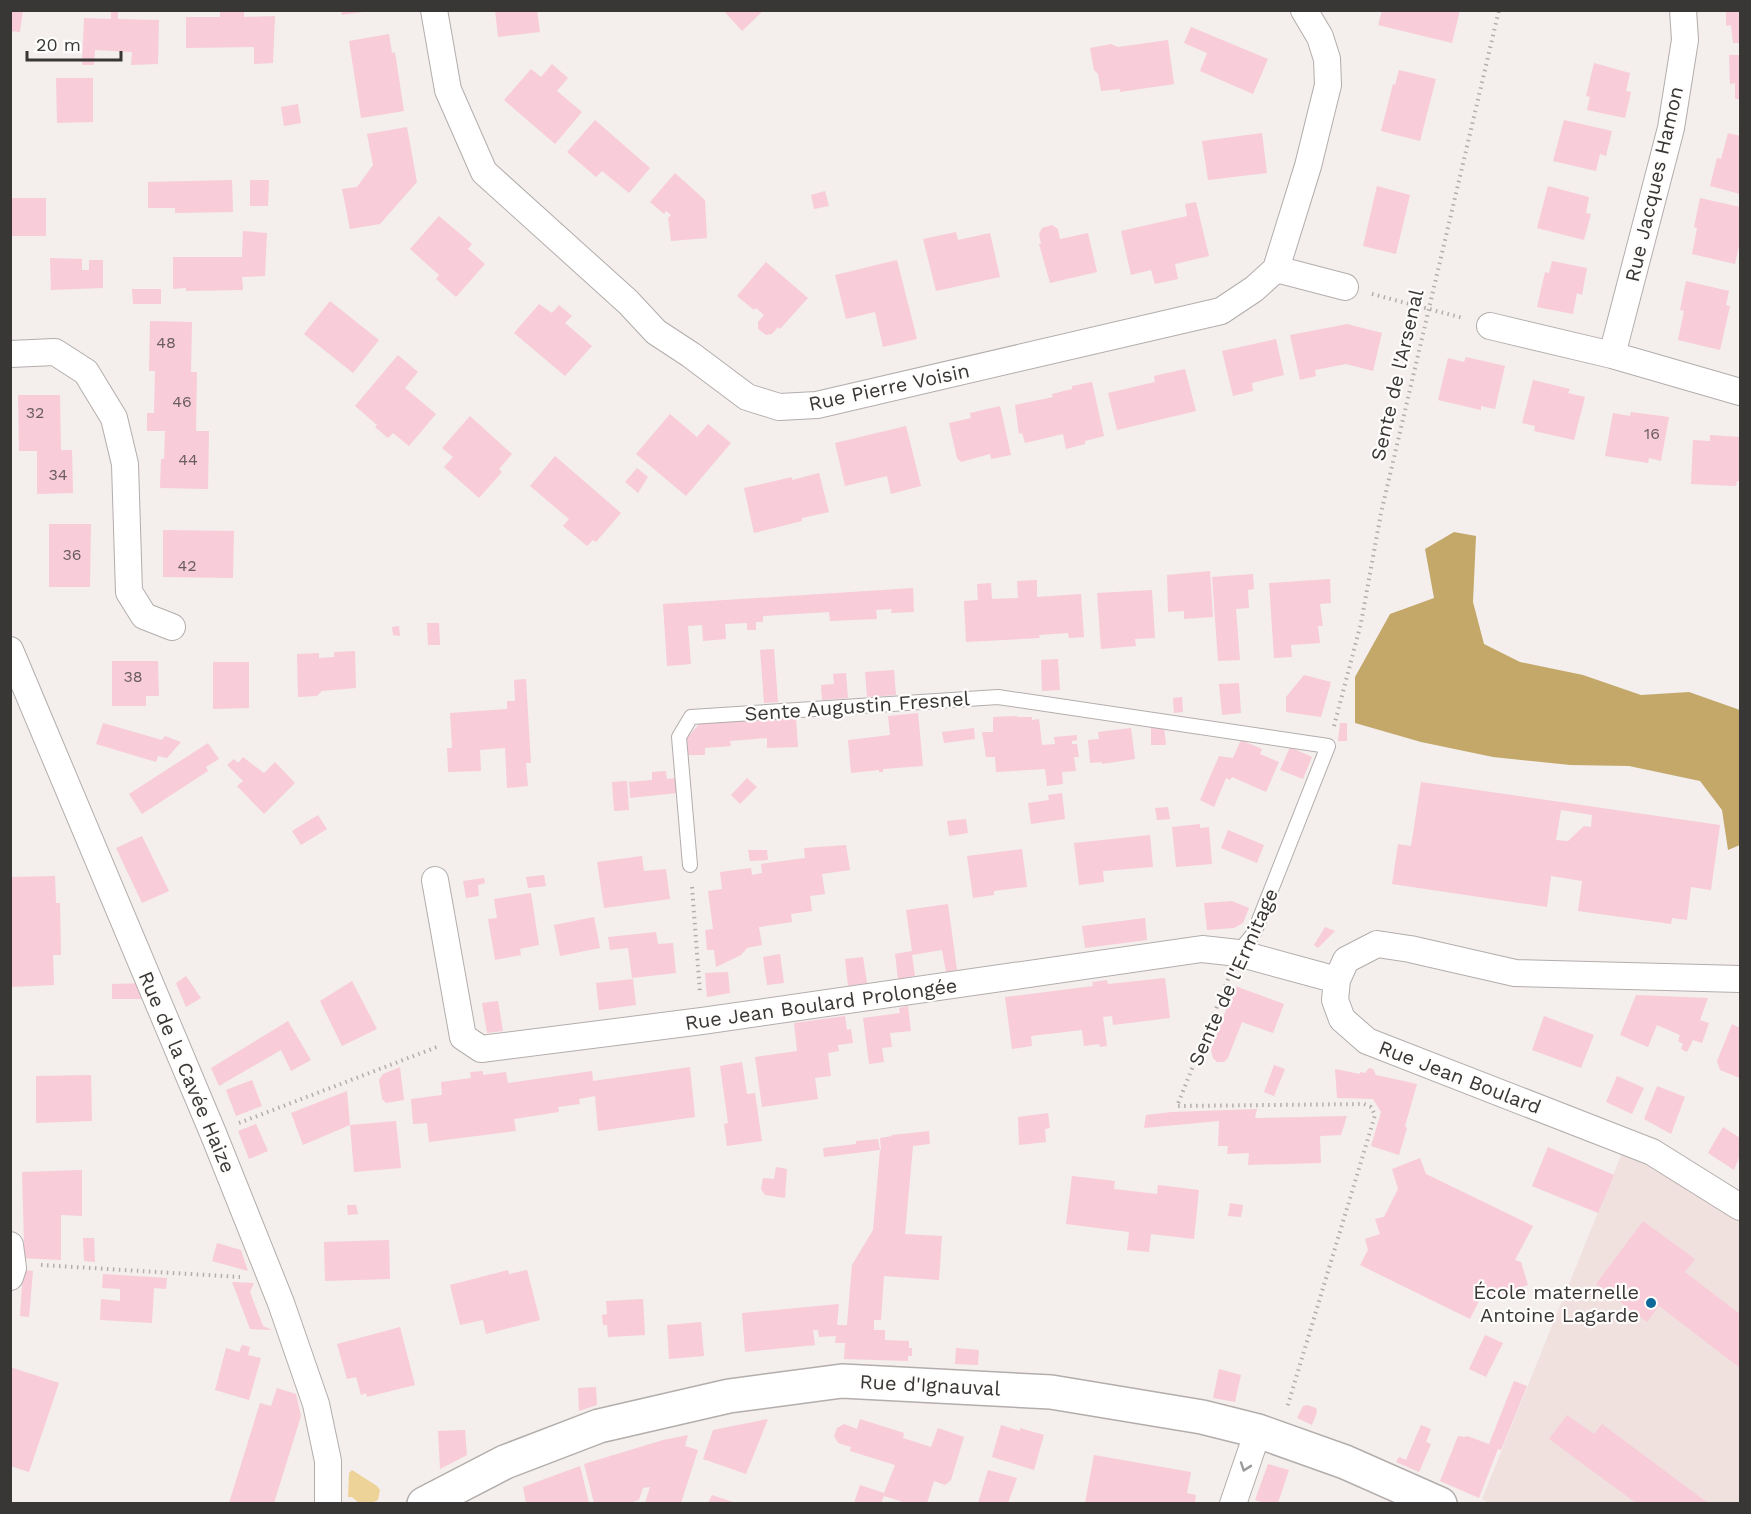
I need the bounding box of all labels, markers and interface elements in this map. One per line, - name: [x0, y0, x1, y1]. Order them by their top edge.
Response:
- scale bar: [27, 24, 122, 62]
- text: 20 m: [36, 34, 81, 55]
- street label: Rue Jacques Hamon: [1620, 84, 1688, 284]
- street label: Sente de l'Arsenal: [1366, 287, 1428, 463]
- house number: 48: [156, 333, 176, 352]
- street label: Rue Pierre Voisin: [806, 358, 972, 416]
- house number: 46: [172, 392, 192, 411]
- house number: 32: [26, 403, 44, 422]
- house number: 16: [1644, 424, 1660, 443]
- house number: 44: [178, 450, 198, 469]
- house number: 34: [48, 465, 68, 484]
- house number: 36: [62, 545, 82, 564]
- house number: 42: [177, 556, 197, 575]
- house number: 38: [123, 667, 143, 686]
- street label: Sente Augustin Fresnel: [744, 686, 970, 726]
- street label: Sente de l'Ermitage: [1183, 885, 1283, 1069]
- street label: Rue de la Cavée Haize: [134, 968, 240, 1176]
- street label: Rue Jean Boulard Prolongée: [683, 973, 959, 1035]
- street label: Rue Jean Boulard: [1376, 1035, 1544, 1119]
- place label: École maternelle Antoine Lagarde: [1473, 1280, 1639, 1327]
- marker: École maternelle Antoine Lagarde: [1644, 1296, 1658, 1310]
- street label: Rue d'Ignauval: [859, 1369, 1001, 1401]
- one-way arrow: [1240, 1462, 1252, 1472]

